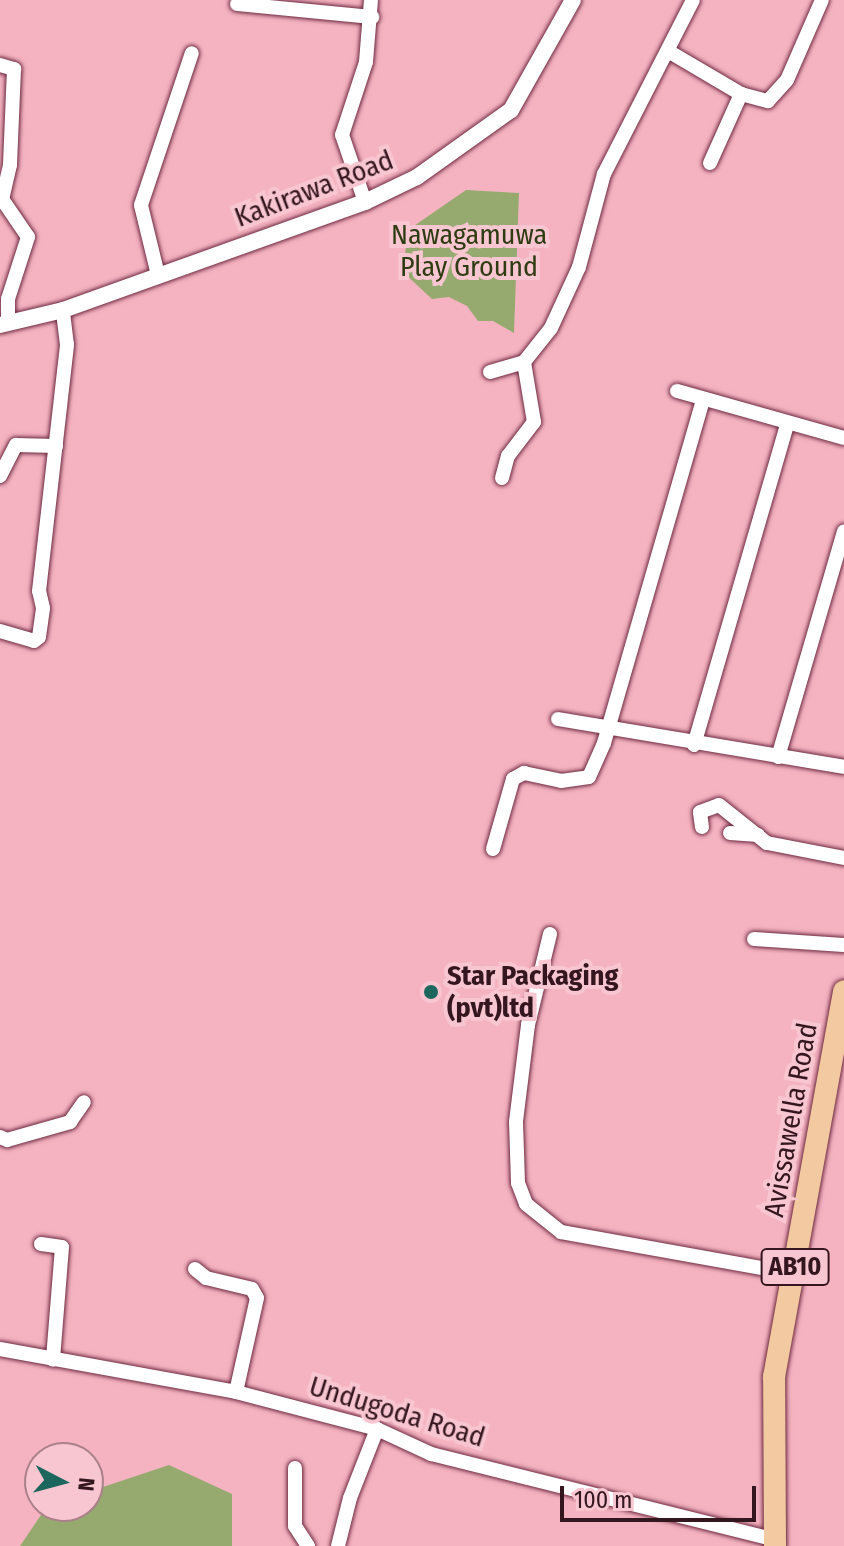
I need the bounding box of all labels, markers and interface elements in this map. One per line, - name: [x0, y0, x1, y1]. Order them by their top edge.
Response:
- street label: Kakirawa Road: [230, 143, 398, 235]
- park label: Nawagamuwa Play Ground: [391, 218, 547, 284]
- place label: Star Packaging (pvt)ltd: [447, 959, 618, 1025]
- marker: Star Packaging (pvt)ltd: [422, 983, 440, 1001]
- street label: Avissawella Road: [757, 1020, 825, 1220]
- road number: AB10: [759, 1245, 831, 1289]
- street label: Undugoda Road: [305, 1369, 489, 1455]
- north arrow: [24, 1442, 104, 1522]
- scale bar: [564, 1470, 760, 1520]
- text: N: [72, 1476, 100, 1492]
- text: 100 m: [574, 1486, 632, 1514]

